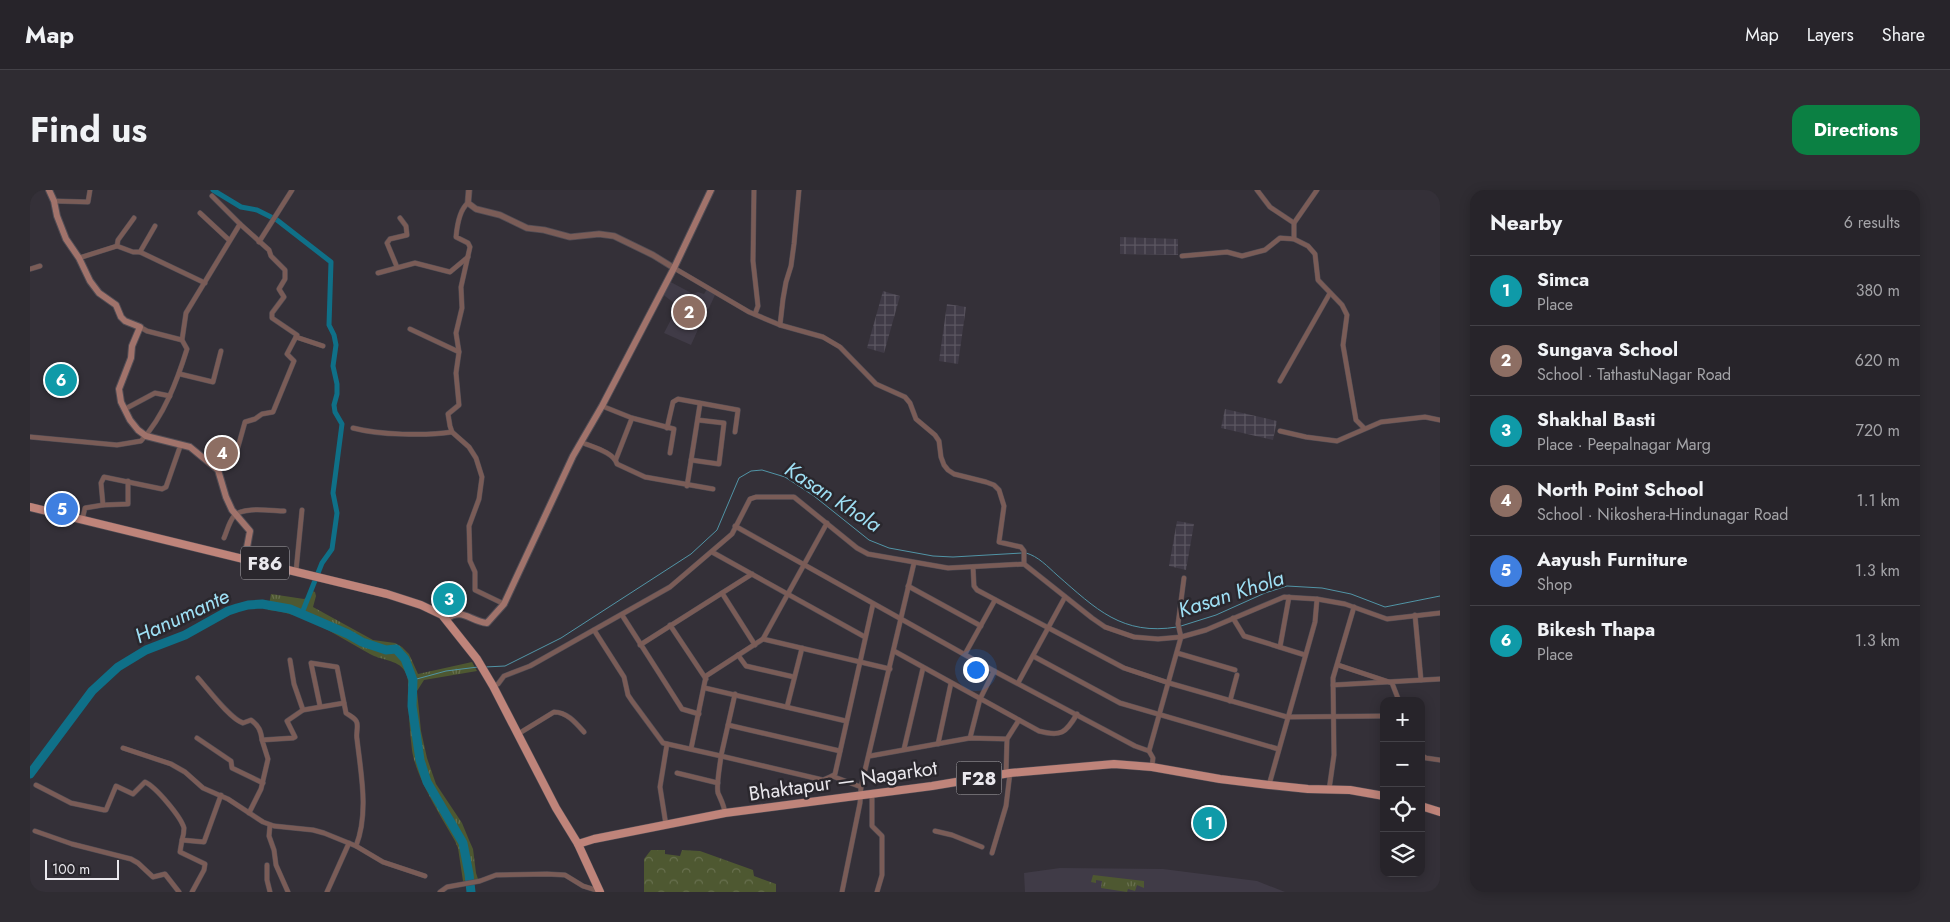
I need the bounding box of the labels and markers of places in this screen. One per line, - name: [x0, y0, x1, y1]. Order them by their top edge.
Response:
- pin: 2: [673, 293, 705, 331]
- pin: 6: [45, 361, 77, 399]
- pin: 4: [206, 434, 238, 472]
- pin: 5: [46, 490, 78, 528]
- pin: 3: [433, 580, 465, 618]
- pin: 1: [1193, 804, 1225, 842]

